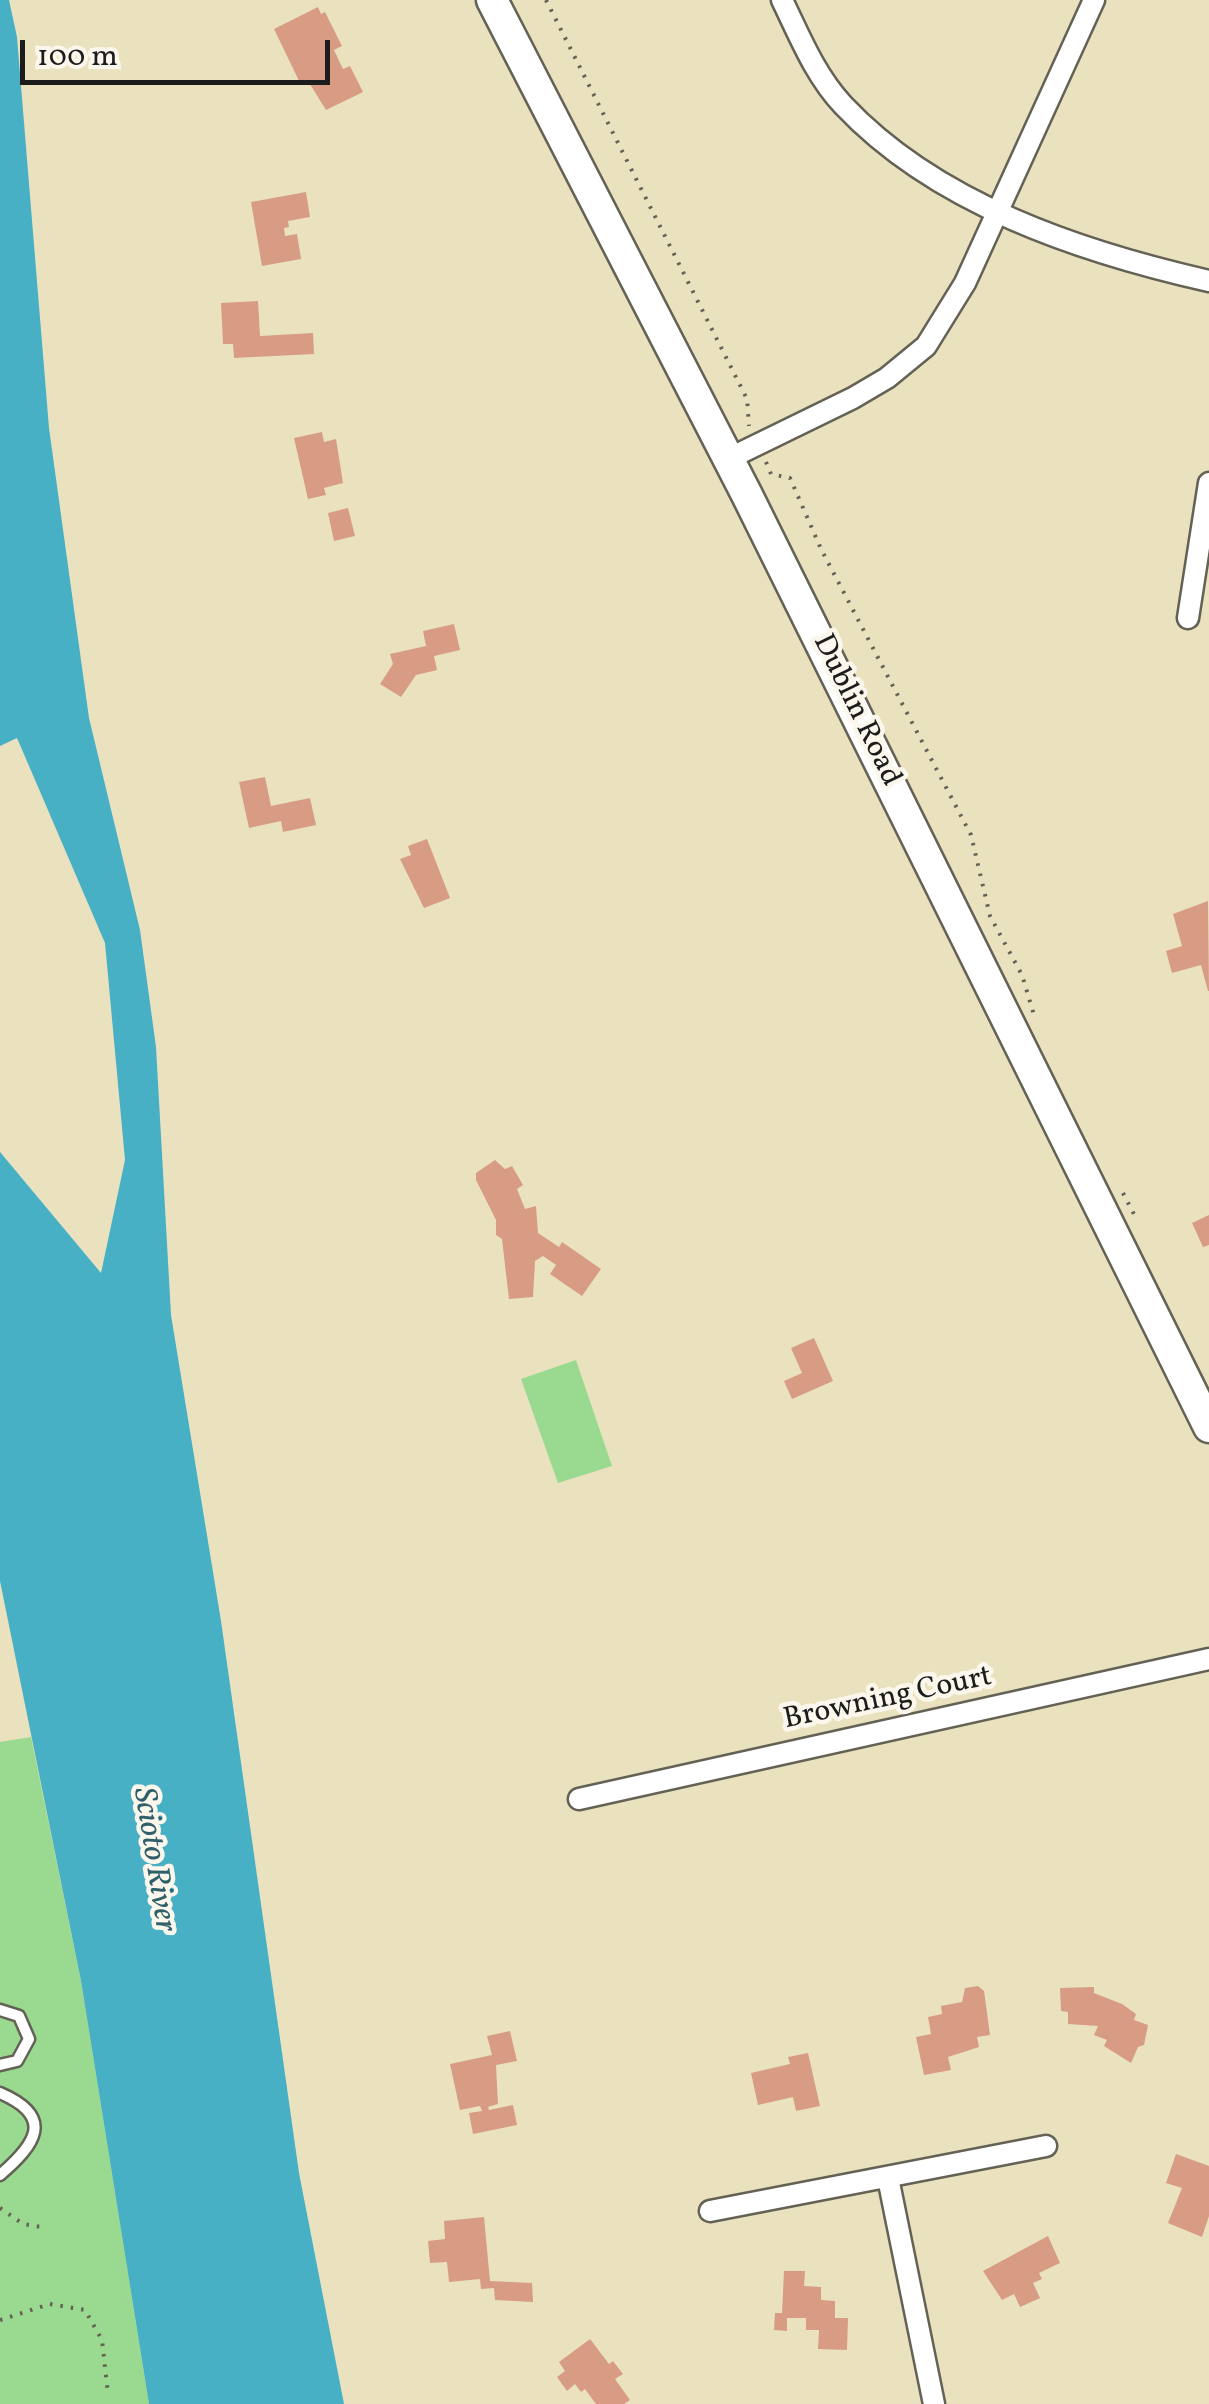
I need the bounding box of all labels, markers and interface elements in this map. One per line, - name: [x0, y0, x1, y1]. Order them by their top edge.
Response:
- scale bar: [25, 20, 335, 82]
- text: 100 m: [37, 36, 118, 78]
- street label: Dublin Road: [803, 629, 907, 793]
- street label: Browning Court: [781, 1660, 995, 1740]
- water label: Scioto River: [122, 1785, 182, 1935]

